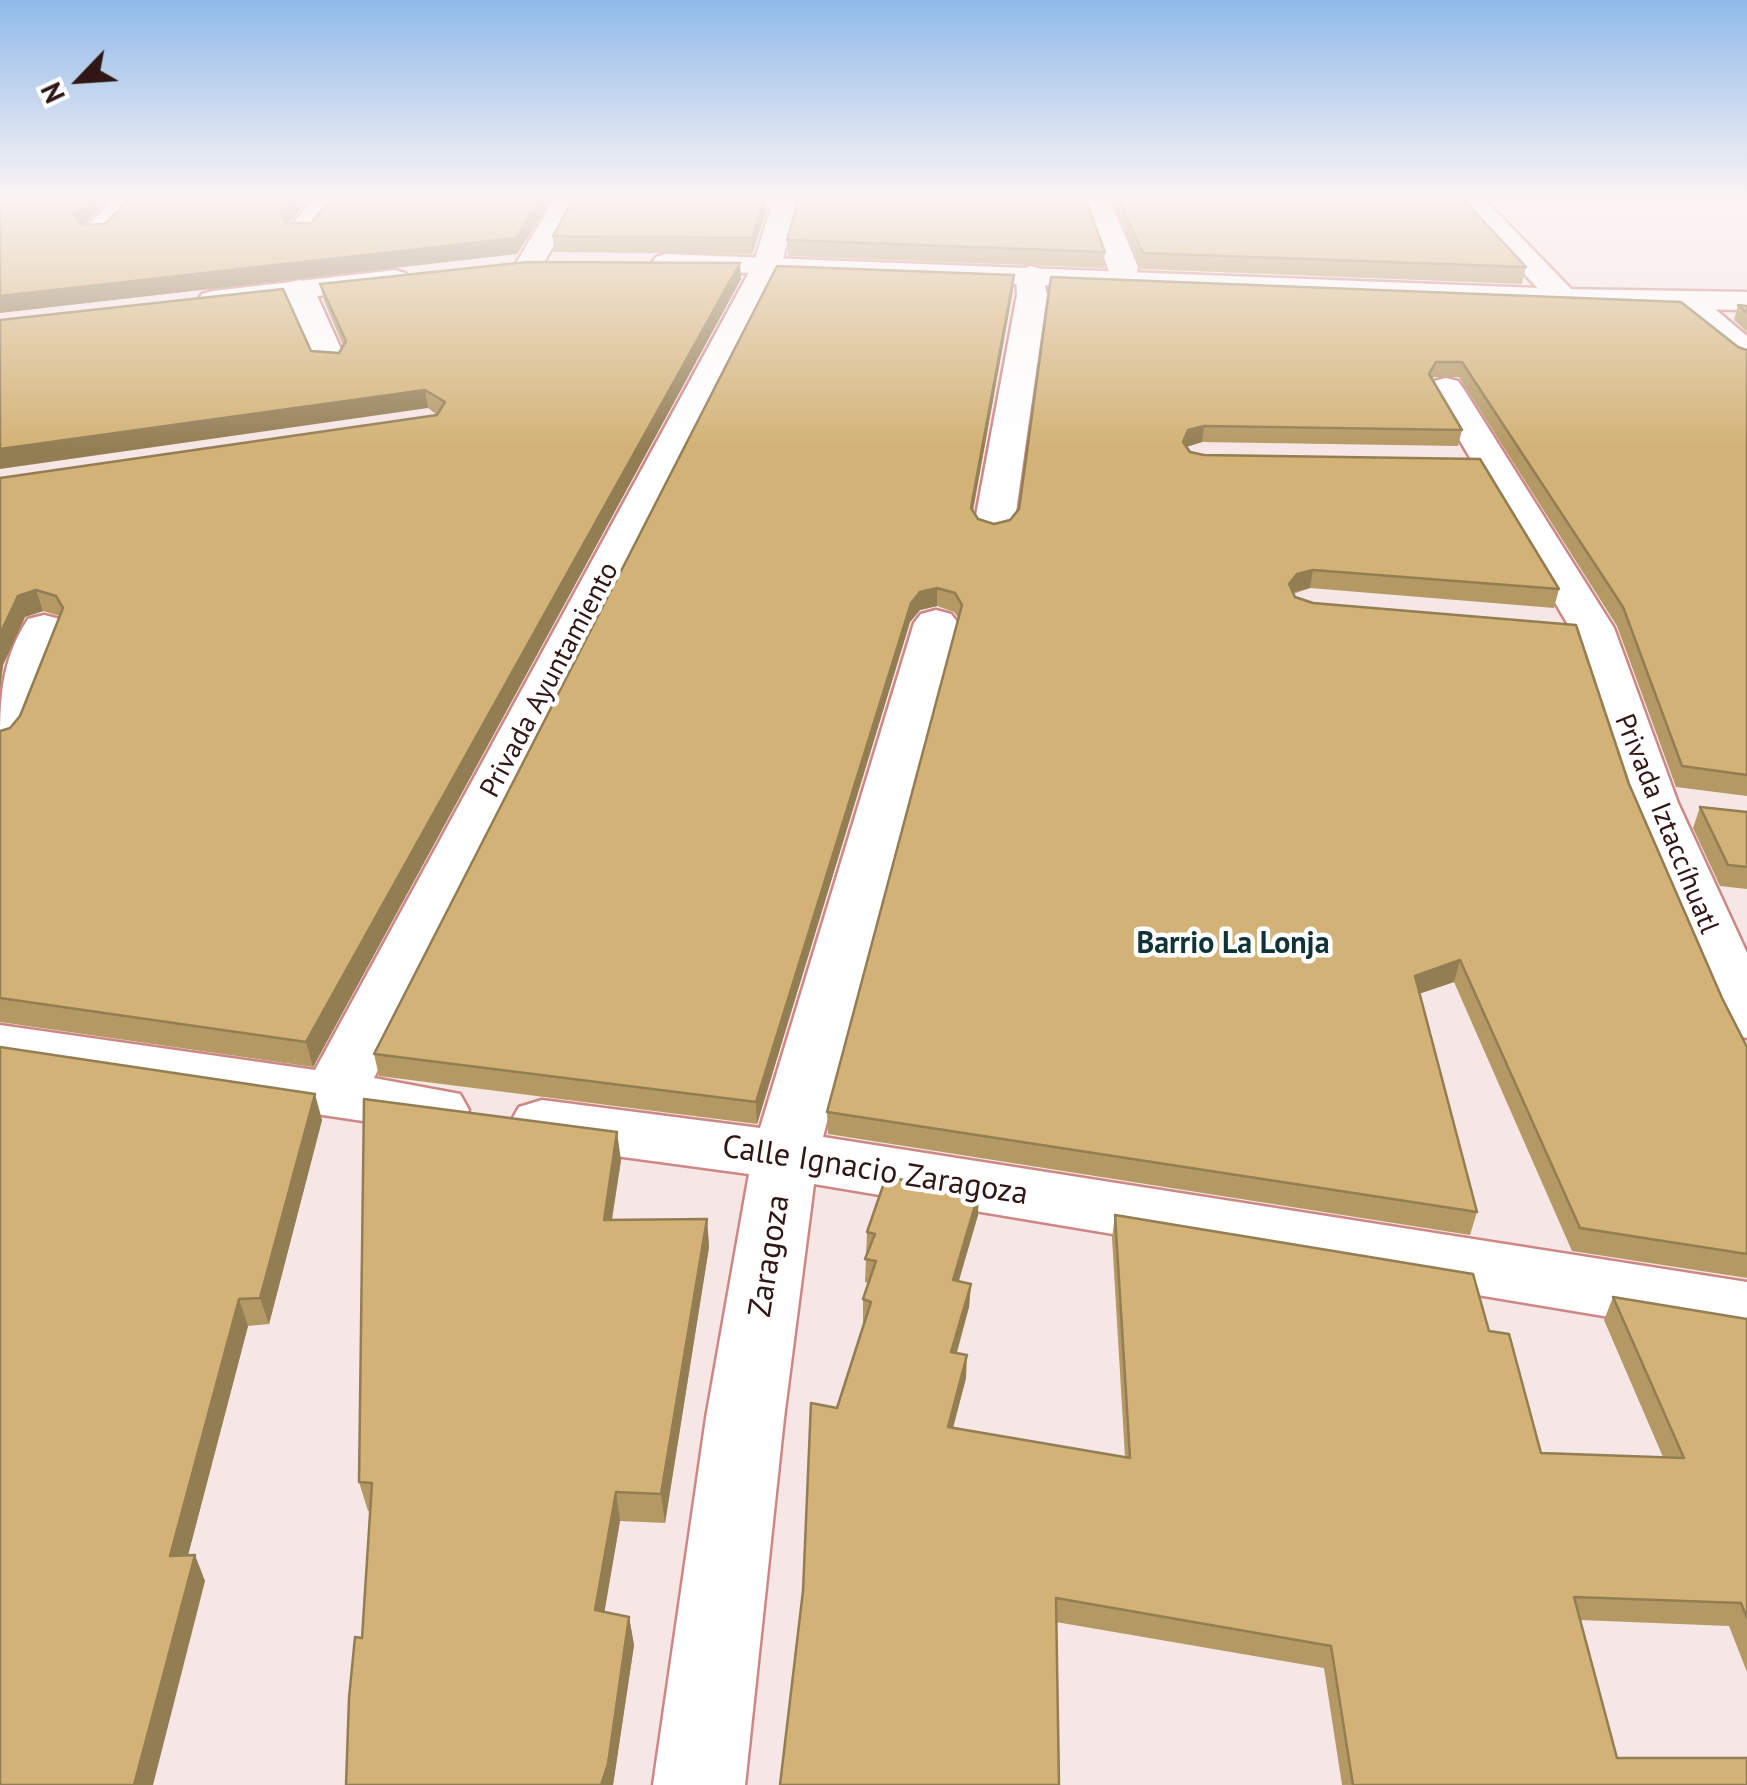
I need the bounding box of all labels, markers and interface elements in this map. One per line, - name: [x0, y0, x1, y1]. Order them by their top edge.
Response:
- north arrow: [30, 30, 130, 130]
- text: N: [32, 77, 73, 109]
- street label: Privada Ayuntamiento: [474, 557, 626, 803]
- street label: Privada Iztaccíhuatl: [1607, 709, 1725, 939]
- district label: Barrio La Lonja: [1136, 926, 1330, 962]
- street label: Calle Ignacio Zaragoza: [719, 1128, 1031, 1214]
- street label: Zaragoza: [741, 1192, 799, 1320]

